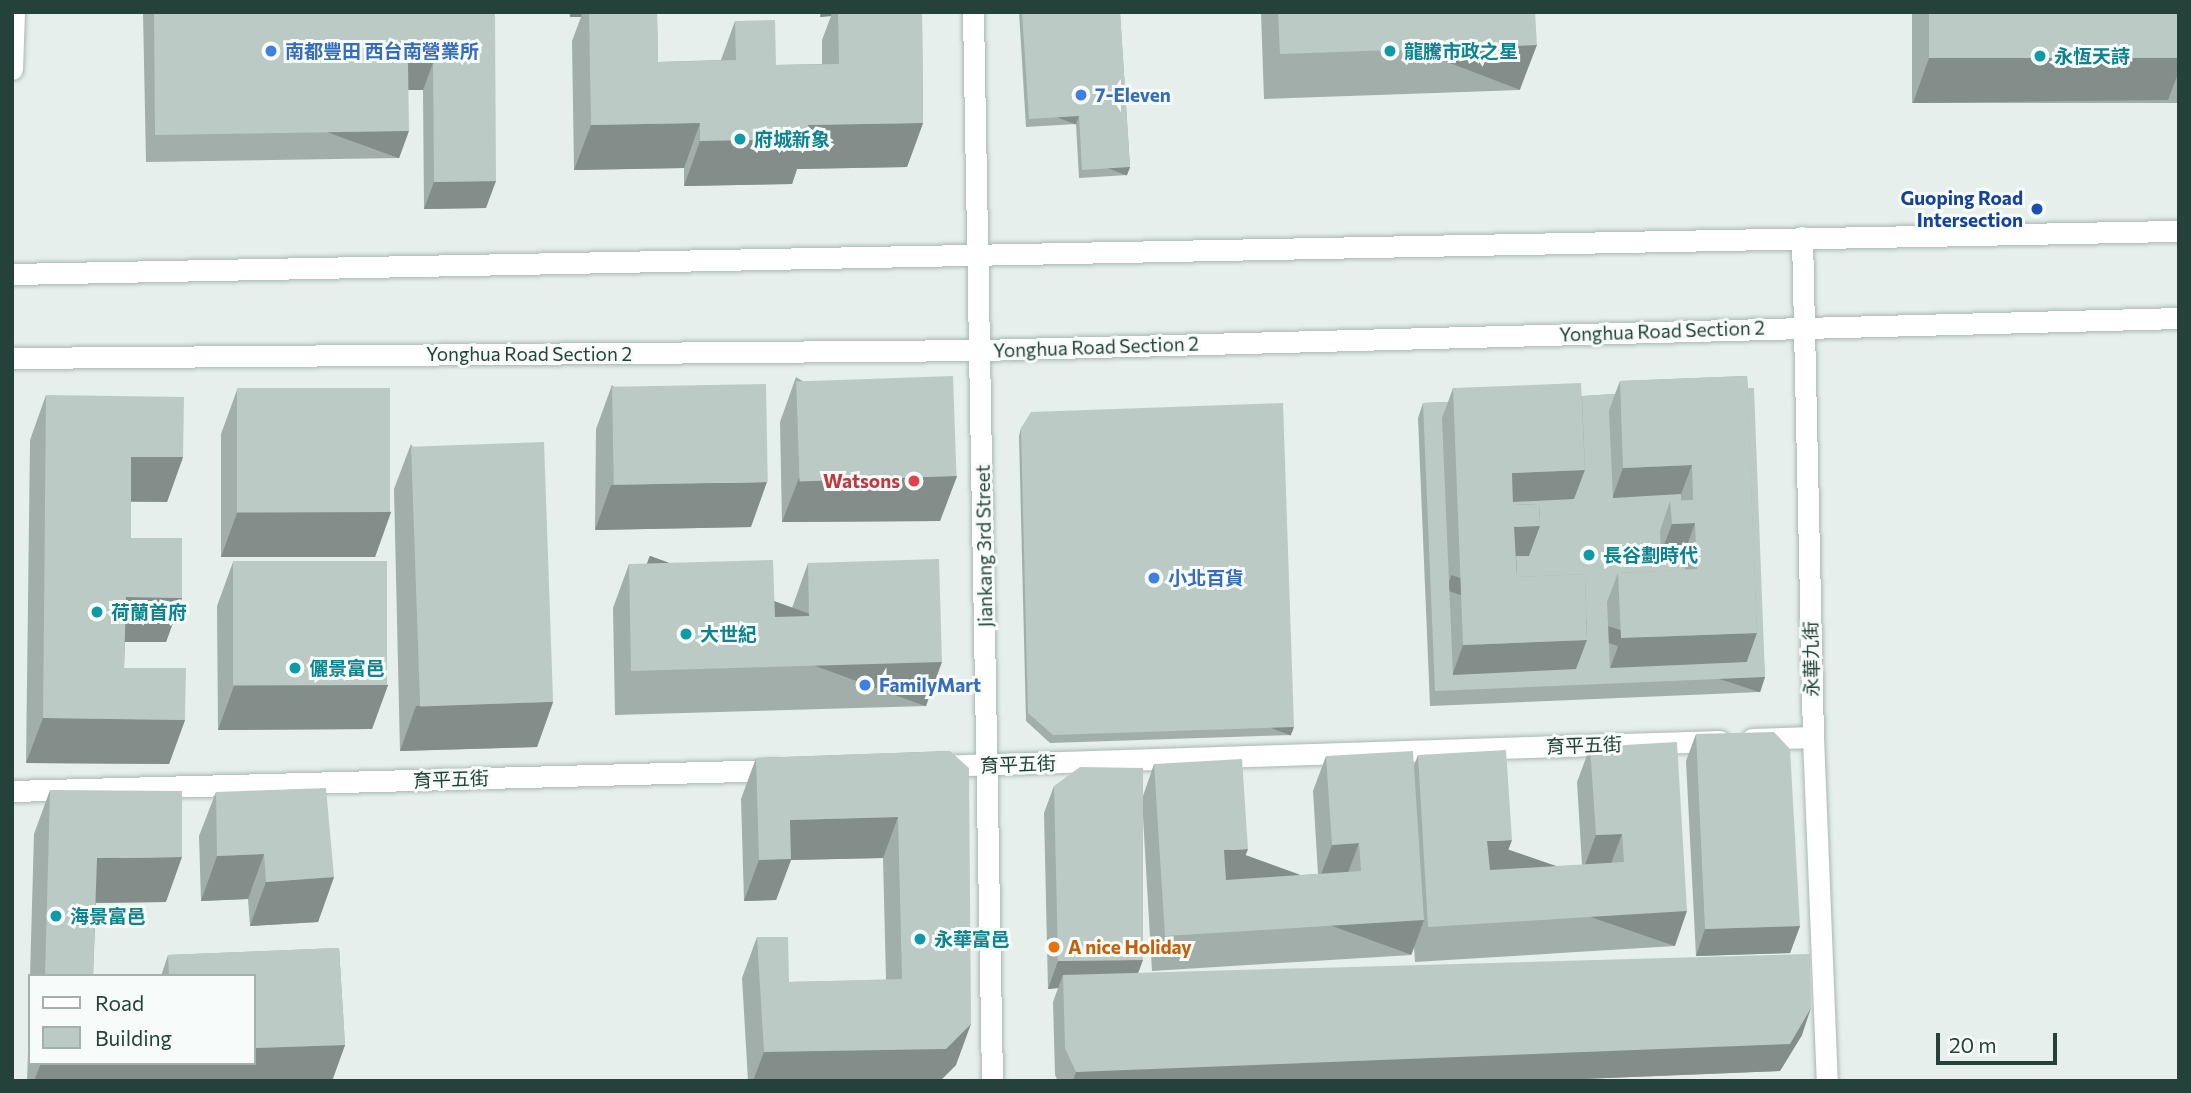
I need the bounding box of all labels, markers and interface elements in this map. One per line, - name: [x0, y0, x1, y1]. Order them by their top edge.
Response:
- place label: 南都豐田 西台南營業所: [285, 40, 479, 62]
- place label: 龍騰市政之星: [1404, 40, 1518, 62]
- marker: 南都豐田 西台南營業所: [263, 43, 279, 59]
- marker: 龍騰市政之星: [1382, 43, 1398, 59]
- place label: 永恆天詩: [2054, 45, 2130, 67]
- marker: 永恆天詩: [2032, 48, 2048, 64]
- place label: 7-Eleven: [1095, 84, 1171, 106]
- marker: 7-Eleven: [1073, 87, 1089, 103]
- place label: 府城新象: [754, 128, 830, 150]
- marker: 府城新象: [732, 131, 748, 147]
- place label: Guoping Road Intersection: [1900, 187, 2023, 231]
- marker: Guoping Road Intersection: [2029, 201, 2045, 217]
- street label: Yonghua Road Section 2: [1559, 316, 1765, 346]
- street label: Yonghua Road Section 2: [993, 332, 1199, 362]
- street label: Yonghua Road Section 2: [426, 343, 632, 365]
- street label: Jiankang 3rd Street: [971, 464, 997, 628]
- place label: Watsons: [823, 470, 900, 492]
- marker: Watsons: [906, 473, 922, 489]
- place label: 長谷劃時代: [1603, 544, 1698, 566]
- marker: 長谷劃時代: [1581, 547, 1597, 563]
- place label: 小北百貨: [1168, 567, 1244, 589]
- marker: 小北百貨: [1146, 570, 1162, 586]
- place label: 荷蘭首府: [111, 601, 187, 623]
- marker: 荷蘭首府: [89, 604, 105, 620]
- street label: 永華九街: [1799, 621, 1823, 697]
- place label: 大世紀: [700, 623, 757, 645]
- marker: 大世紀: [678, 626, 694, 642]
- place label: 儷景富邑: [309, 657, 385, 679]
- marker: 儷景富邑: [287, 660, 303, 676]
- place label: FamilyMart: [879, 674, 981, 696]
- marker: FamilyMart: [857, 677, 873, 693]
- street label: 育平五街: [1546, 732, 1622, 758]
- street label: 育平五街: [980, 751, 1056, 777]
- street label: 育平五街: [413, 766, 489, 792]
- place label: 海景富邑: [70, 905, 146, 927]
- marker: 海景富邑: [48, 908, 64, 924]
- place label: 永華富邑: [934, 928, 1010, 950]
- marker: 永華富邑: [912, 931, 928, 947]
- place label: A nice Holiday: [1068, 936, 1192, 958]
- marker: A nice Holiday: [1046, 939, 1062, 955]
- legend: [28, 974, 256, 1065]
- text: Road: [95, 990, 144, 1015]
- scale bar: [1939, 1020, 2060, 1064]
- text: Building: [95, 1025, 172, 1050]
- text: 20 m: [1949, 1032, 1997, 1057]

